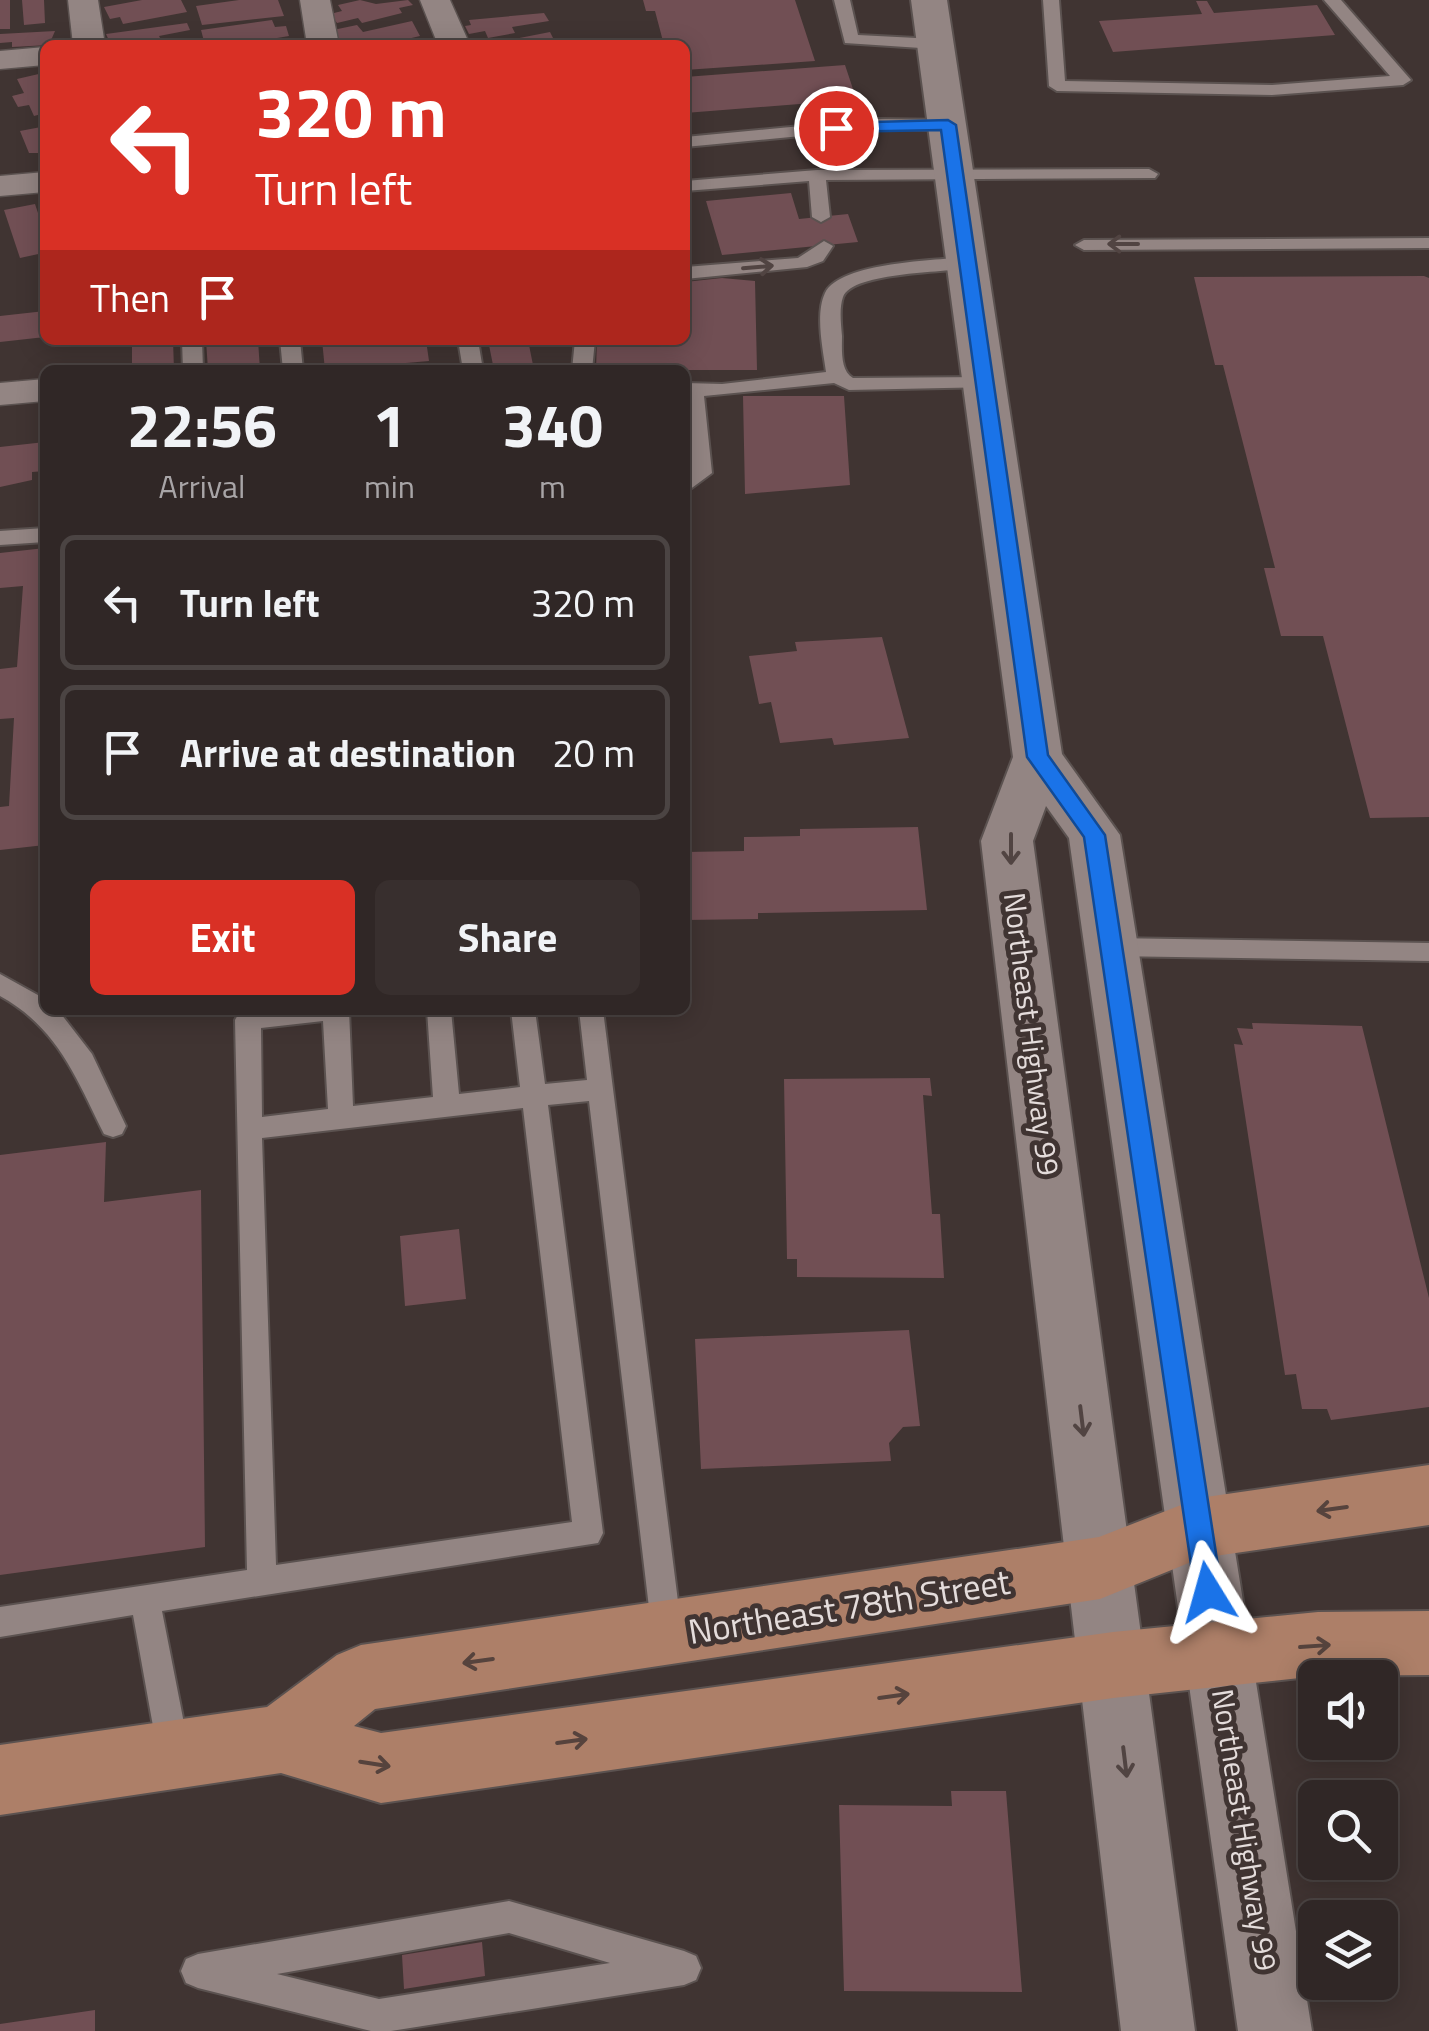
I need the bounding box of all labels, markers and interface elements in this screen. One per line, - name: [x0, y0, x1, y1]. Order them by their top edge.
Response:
- text: 320 m: [255, 58, 447, 164]
- icon: left: [90, 80, 220, 210]
- pin: [794, 86, 879, 171]
- icon: arrive: [809, 101, 864, 156]
- text: Turn left: [255, 154, 412, 222]
- one-way arrow: [1108, 235, 1140, 254]
- one-way arrow: [742, 257, 774, 276]
- text: Then: [90, 269, 170, 327]
- icon: arrive: [190, 270, 245, 325]
- text: 22:56: [127, 379, 277, 470]
- text: 1: [373, 379, 406, 470]
- text: 340: [502, 379, 603, 470]
- text: Arrival: [159, 462, 245, 510]
- text: min: [364, 462, 415, 510]
- text: m: [539, 462, 566, 510]
- text: Turn left: [180, 574, 320, 632]
- text: 320 m: [531, 574, 635, 632]
- icon: left: [95, 575, 150, 630]
- text: Arrive at destination: [180, 724, 516, 782]
- text: 20 m: [552, 724, 635, 782]
- icon: arrive: [95, 725, 150, 780]
- one-way arrow: [1002, 832, 1020, 865]
- button: Exit: [90, 880, 355, 995]
- button: Share: [375, 880, 640, 995]
- street label: Northeast Highway 99: [992, 890, 1072, 1178]
- one-way arrow: [1073, 1405, 1092, 1437]
- one-way arrow: [1317, 1500, 1349, 1518]
- position arrow: [1156, 1540, 1260, 1644]
- street label: Northeast 78th Street: [684, 1554, 1014, 1658]
- one-way arrow: [1299, 1636, 1331, 1655]
- one-way arrow: [463, 1652, 495, 1670]
- map controls: [1298, 1660, 1398, 2000]
- button: sound: [1298, 1660, 1398, 1760]
- one-way arrow: [877, 1686, 909, 1704]
- street label: Northeast Highway 99: [1200, 1686, 1290, 1974]
- one-way arrow: [555, 1732, 587, 1750]
- one-way arrow: [1116, 1745, 1135, 1778]
- one-way arrow: [358, 1755, 391, 1774]
- button: search: [1298, 1780, 1398, 1880]
- button: layers: [1298, 1900, 1398, 2000]

